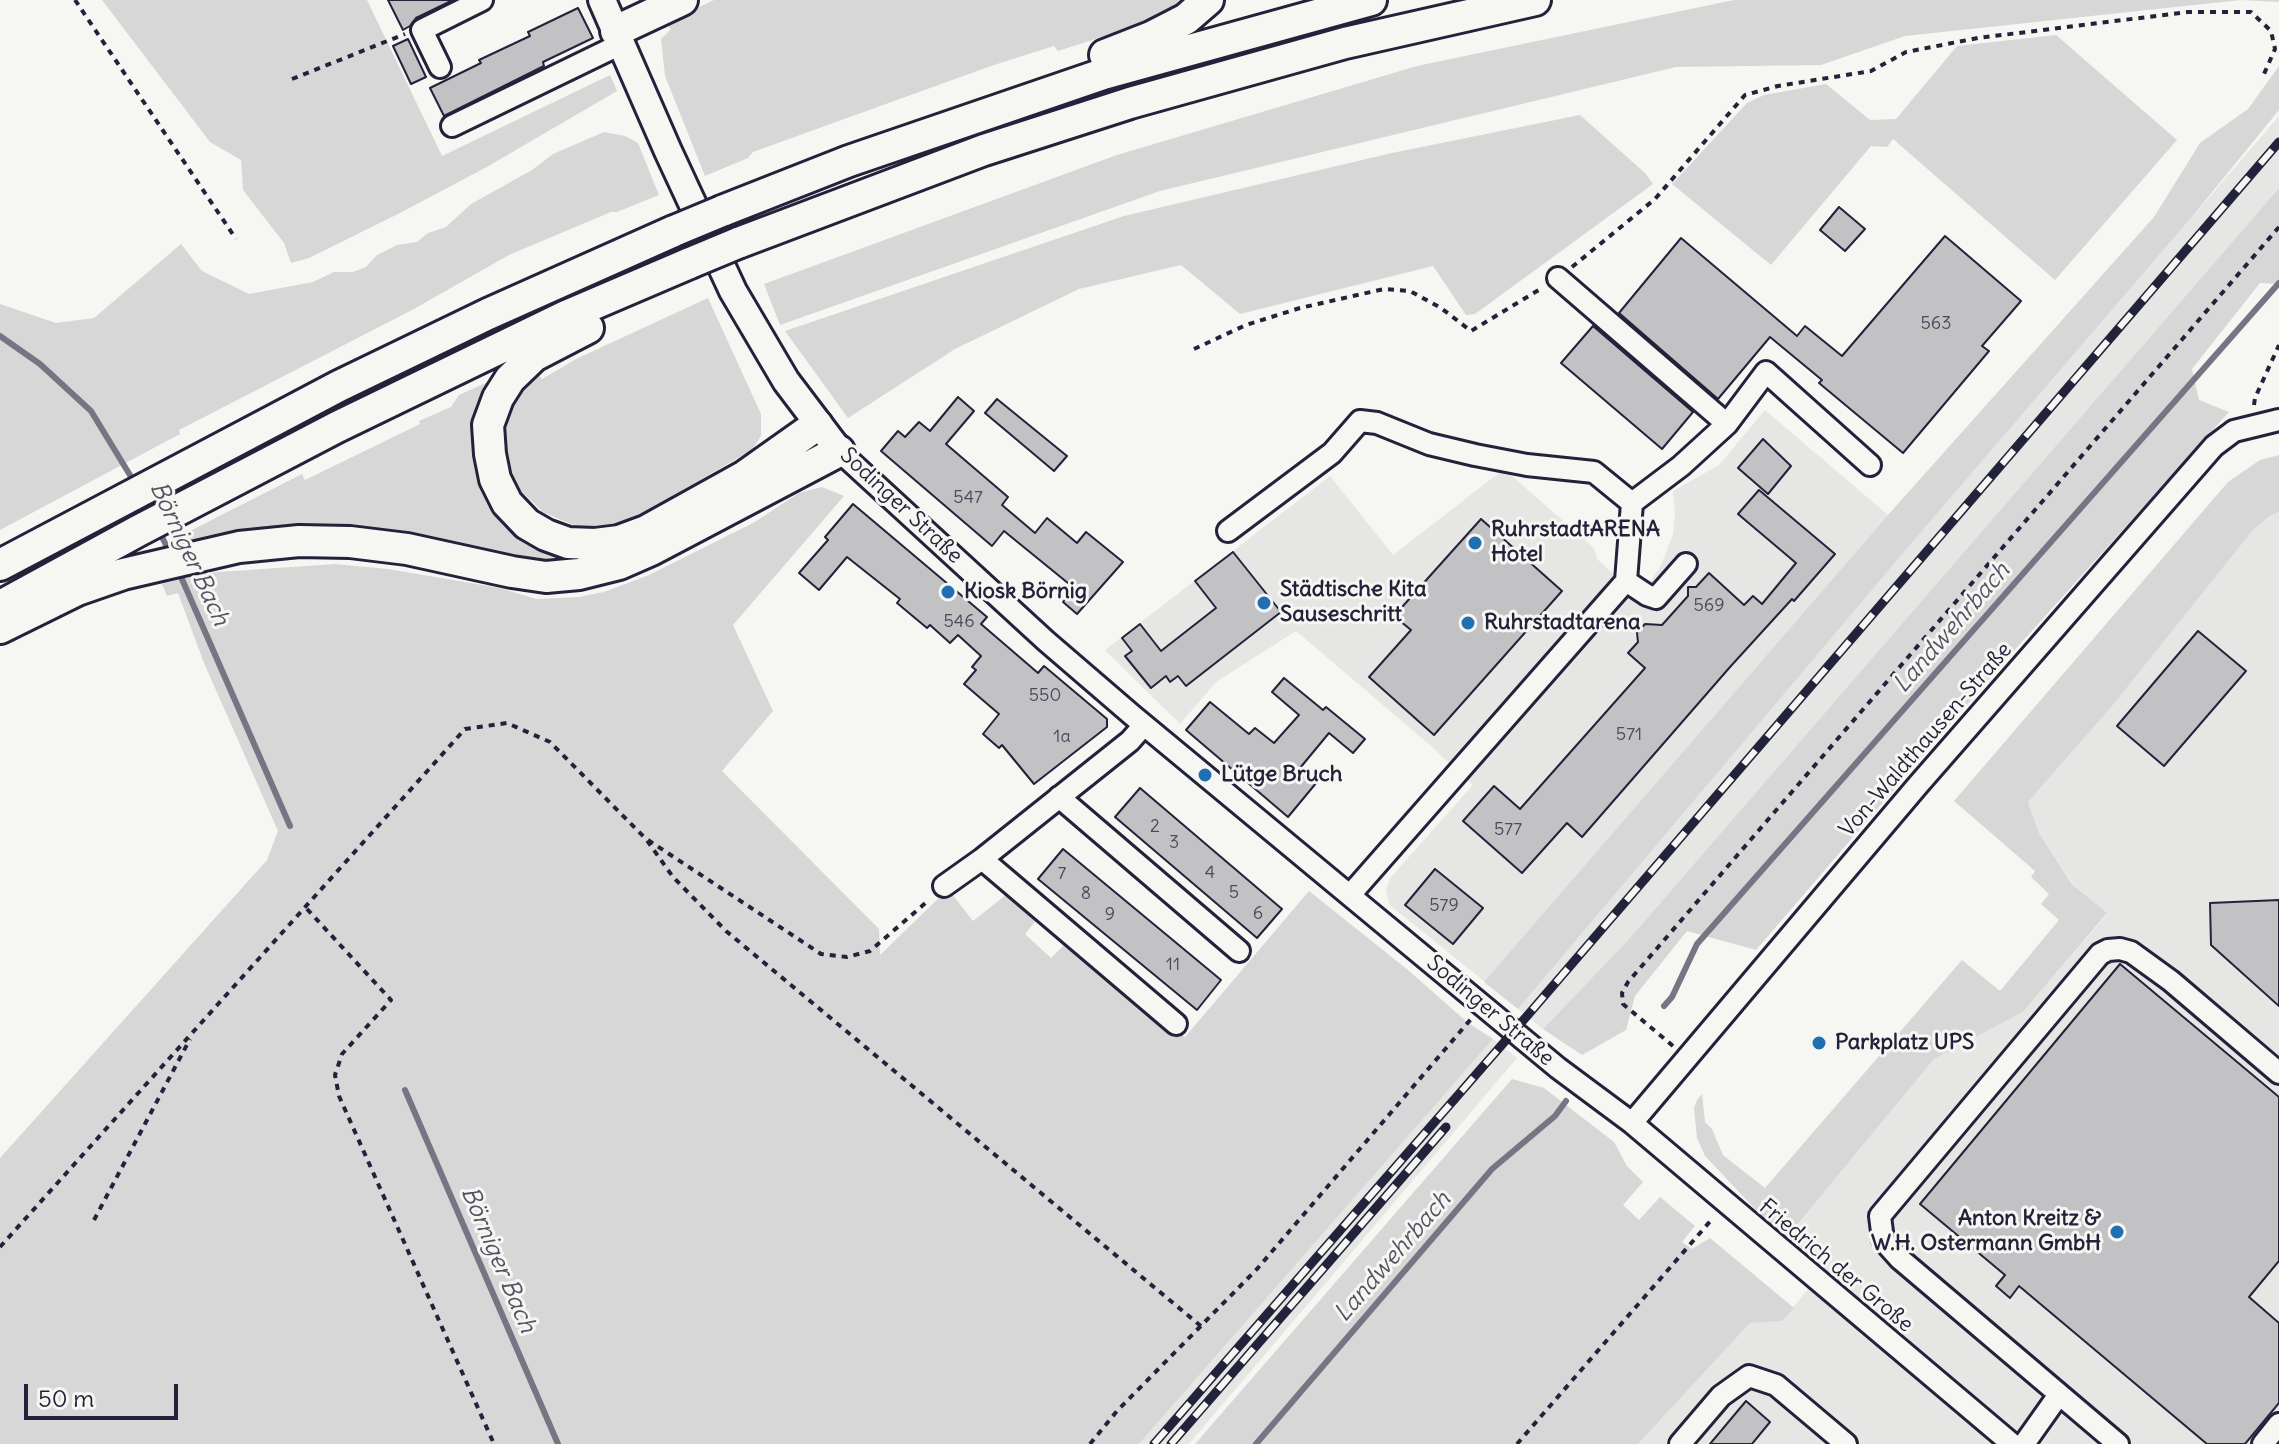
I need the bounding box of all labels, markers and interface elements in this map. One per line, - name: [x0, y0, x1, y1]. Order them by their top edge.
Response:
- house number: 563: [1921, 313, 1951, 335]
- street label: Sodinger Straße: [834, 442, 968, 570]
- water label: Börniger Bach: [143, 477, 235, 631]
- house number: 547: [953, 487, 983, 509]
- place label: RuhrstadtARENA Hotel: [1491, 517, 1660, 568]
- marker: RuhrstadtARENA Hotel: [1466, 534, 1484, 552]
- water label: Landwehrbach: [1888, 557, 2016, 699]
- place label: Städtische Kita Sauseschritt: [1280, 577, 1427, 628]
- place label: Kiosk Börnig: [964, 579, 1087, 605]
- marker: Kiosk Börnig: [939, 583, 957, 601]
- marker: Städtische Kita Sauseschritt: [1255, 594, 1273, 612]
- house number: 569: [1693, 595, 1725, 617]
- place label: Ruhrstadtarena: [1484, 610, 1641, 636]
- house number: 546: [943, 611, 975, 633]
- marker: Ruhrstadtarena: [1459, 614, 1477, 632]
- street label: Von-Waldthausen-Straße: [1834, 637, 2018, 843]
- house number: 550: [1029, 685, 1061, 707]
- house number: 571: [1616, 724, 1642, 746]
- house number: 1a: [1053, 726, 1071, 748]
- place label: Lütge Bruch: [1221, 762, 1342, 788]
- marker: Lütge Bruch: [1196, 766, 1214, 784]
- house number: 2: [1150, 816, 1160, 838]
- house number: 577: [1494, 819, 1522, 841]
- house number: 3: [1169, 832, 1179, 854]
- house number: 4: [1205, 862, 1215, 884]
- house number: 7: [1058, 863, 1066, 885]
- house number: 5: [1229, 882, 1239, 904]
- house number: 8: [1081, 883, 1091, 905]
- house number: 579: [1429, 895, 1459, 917]
- house number: 6: [1253, 903, 1263, 925]
- house number: 9: [1105, 904, 1115, 926]
- street label: Sodinger Straße: [1421, 950, 1559, 1072]
- house number: 11: [1166, 954, 1180, 976]
- place label: Parkplatz UPS: [1835, 1030, 1974, 1056]
- marker: Parkplatz UPS: [1810, 1034, 1828, 1052]
- water label: Börniger Bach: [454, 1183, 542, 1337]
- water label: Landwehrbach: [1329, 1186, 1457, 1328]
- street label: Friedrich der Große: [1754, 1194, 1918, 1338]
- place label: Anton Kreitz & W.H. Ostermann GmbH: [1871, 1206, 2101, 1258]
- marker: Anton Kreitz & W.H. Ostermann GmbH: [2108, 1223, 2126, 1241]
- scale bar: [28, 1368, 182, 1418]
- text: 50 m: [38, 1383, 94, 1413]

